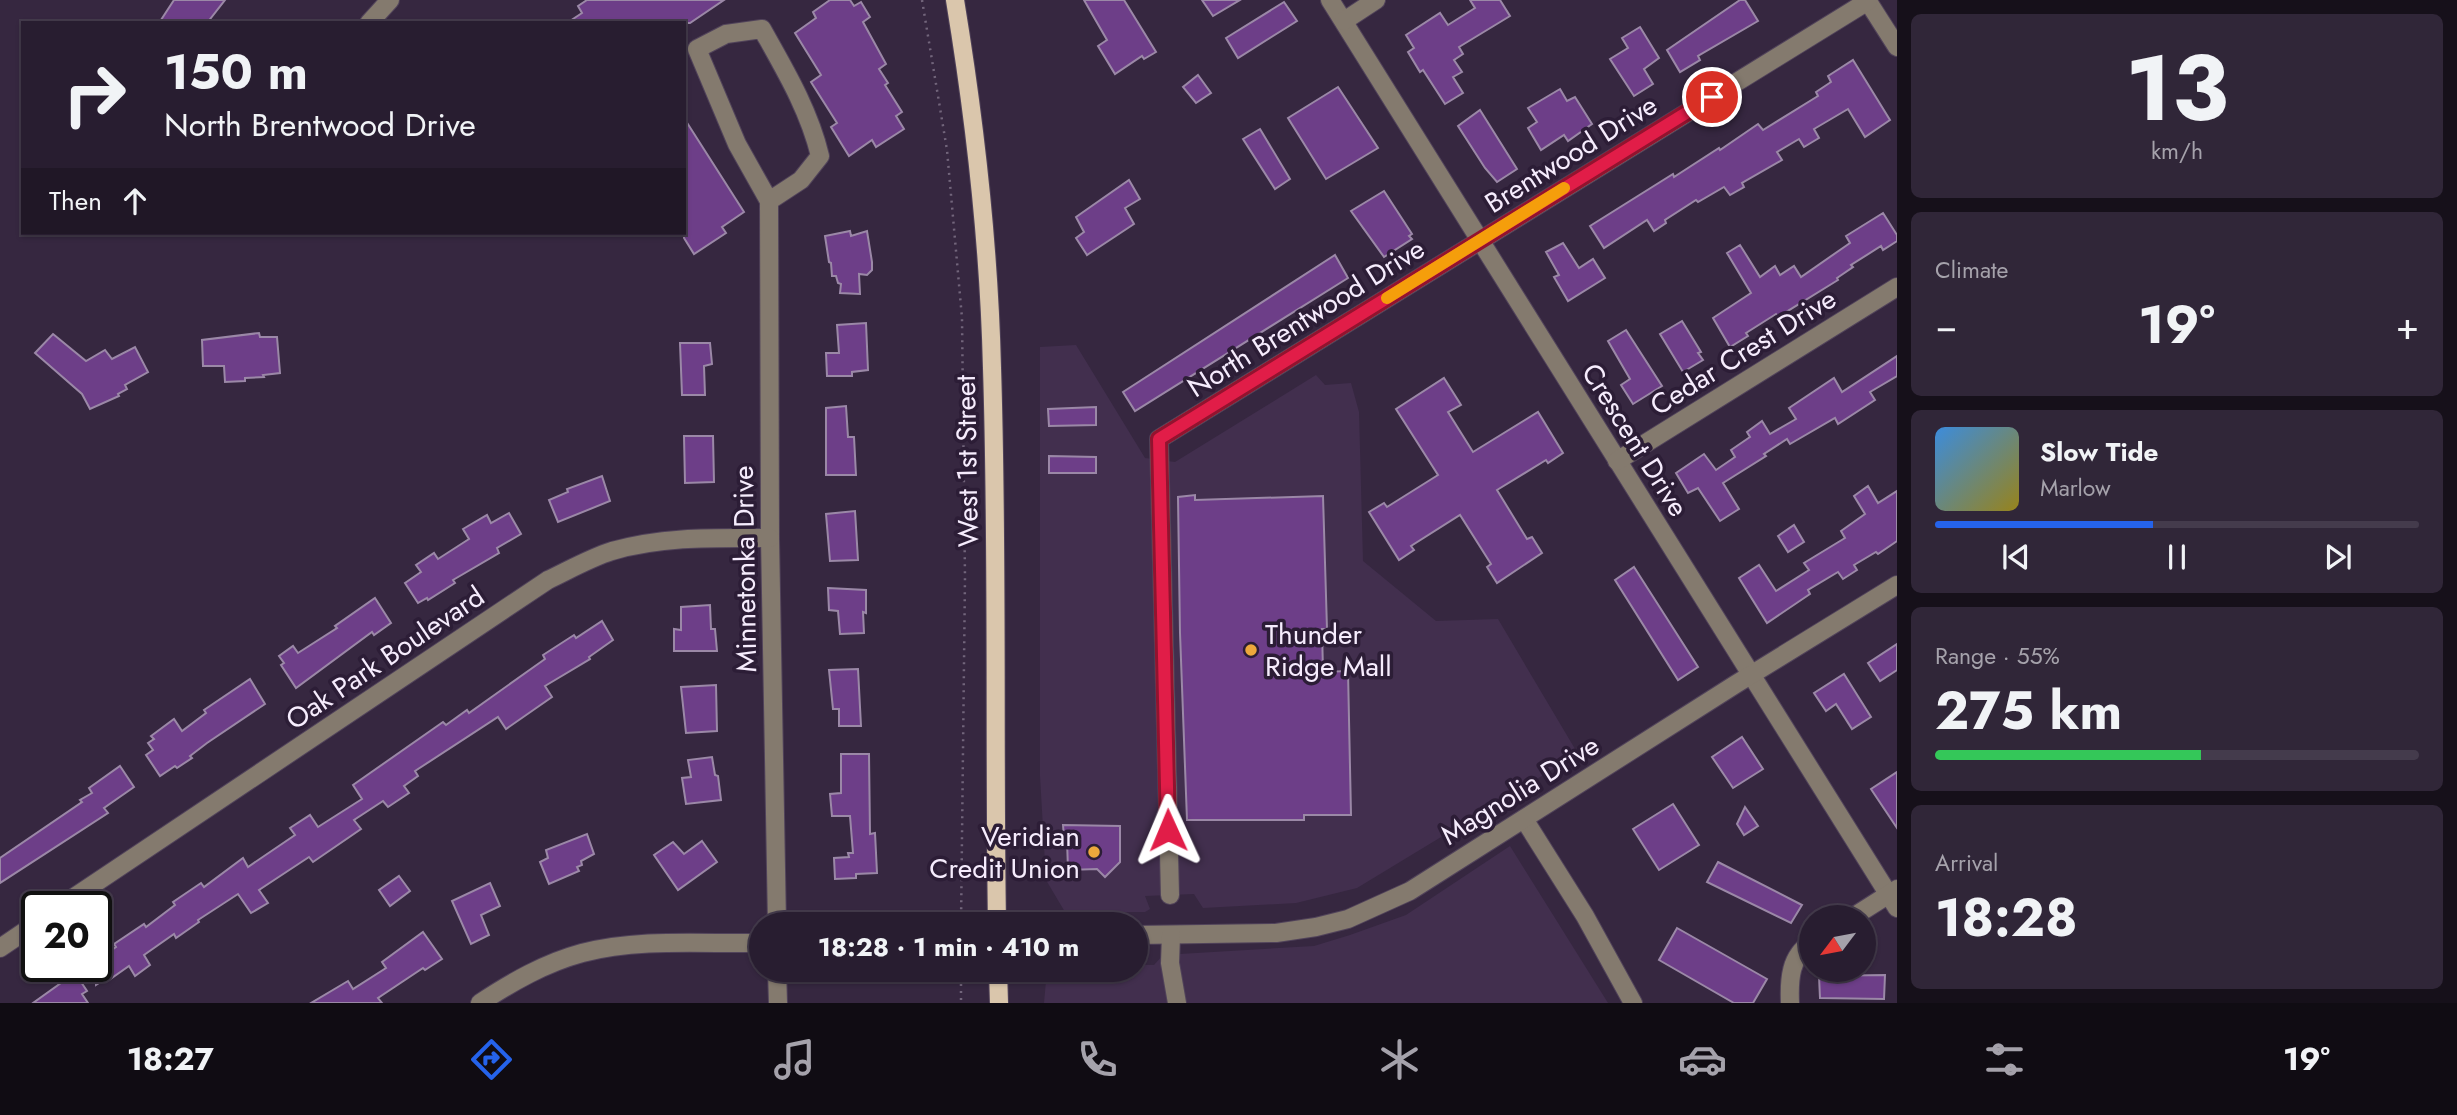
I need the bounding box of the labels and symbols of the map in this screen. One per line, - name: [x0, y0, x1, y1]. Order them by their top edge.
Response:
- pin: [1682, 67, 1742, 127]
- street label: Brentwood Drive: [1477, 85, 1665, 223]
- street label: North Brentwood Drive: [1179, 228, 1433, 408]
- street label: Cedar Crest Drive: [1642, 278, 1844, 426]
- street label: Crescent Drive: [1572, 355, 1698, 525]
- street label: West 1st Street: [945, 374, 989, 547]
- street label: Minnetonka Drive: [723, 465, 767, 673]
- street label: Oak Park Boulevard: [277, 576, 493, 740]
- place label: Thunder Ridge Mall: [1265, 614, 1392, 687]
- marker: Thunder Ridge Mall: [1243, 642, 1259, 658]
- street label: Magnolia Drive: [1433, 725, 1607, 855]
- position arrow: [1131, 793, 1205, 867]
- place label: Veridian Credit Union: [929, 816, 1080, 889]
- marker: Veridian Credit Union: [1086, 844, 1102, 860]
- speed limit sign: 20: [21, 891, 112, 982]
- north arrow: [1799, 905, 1876, 982]

